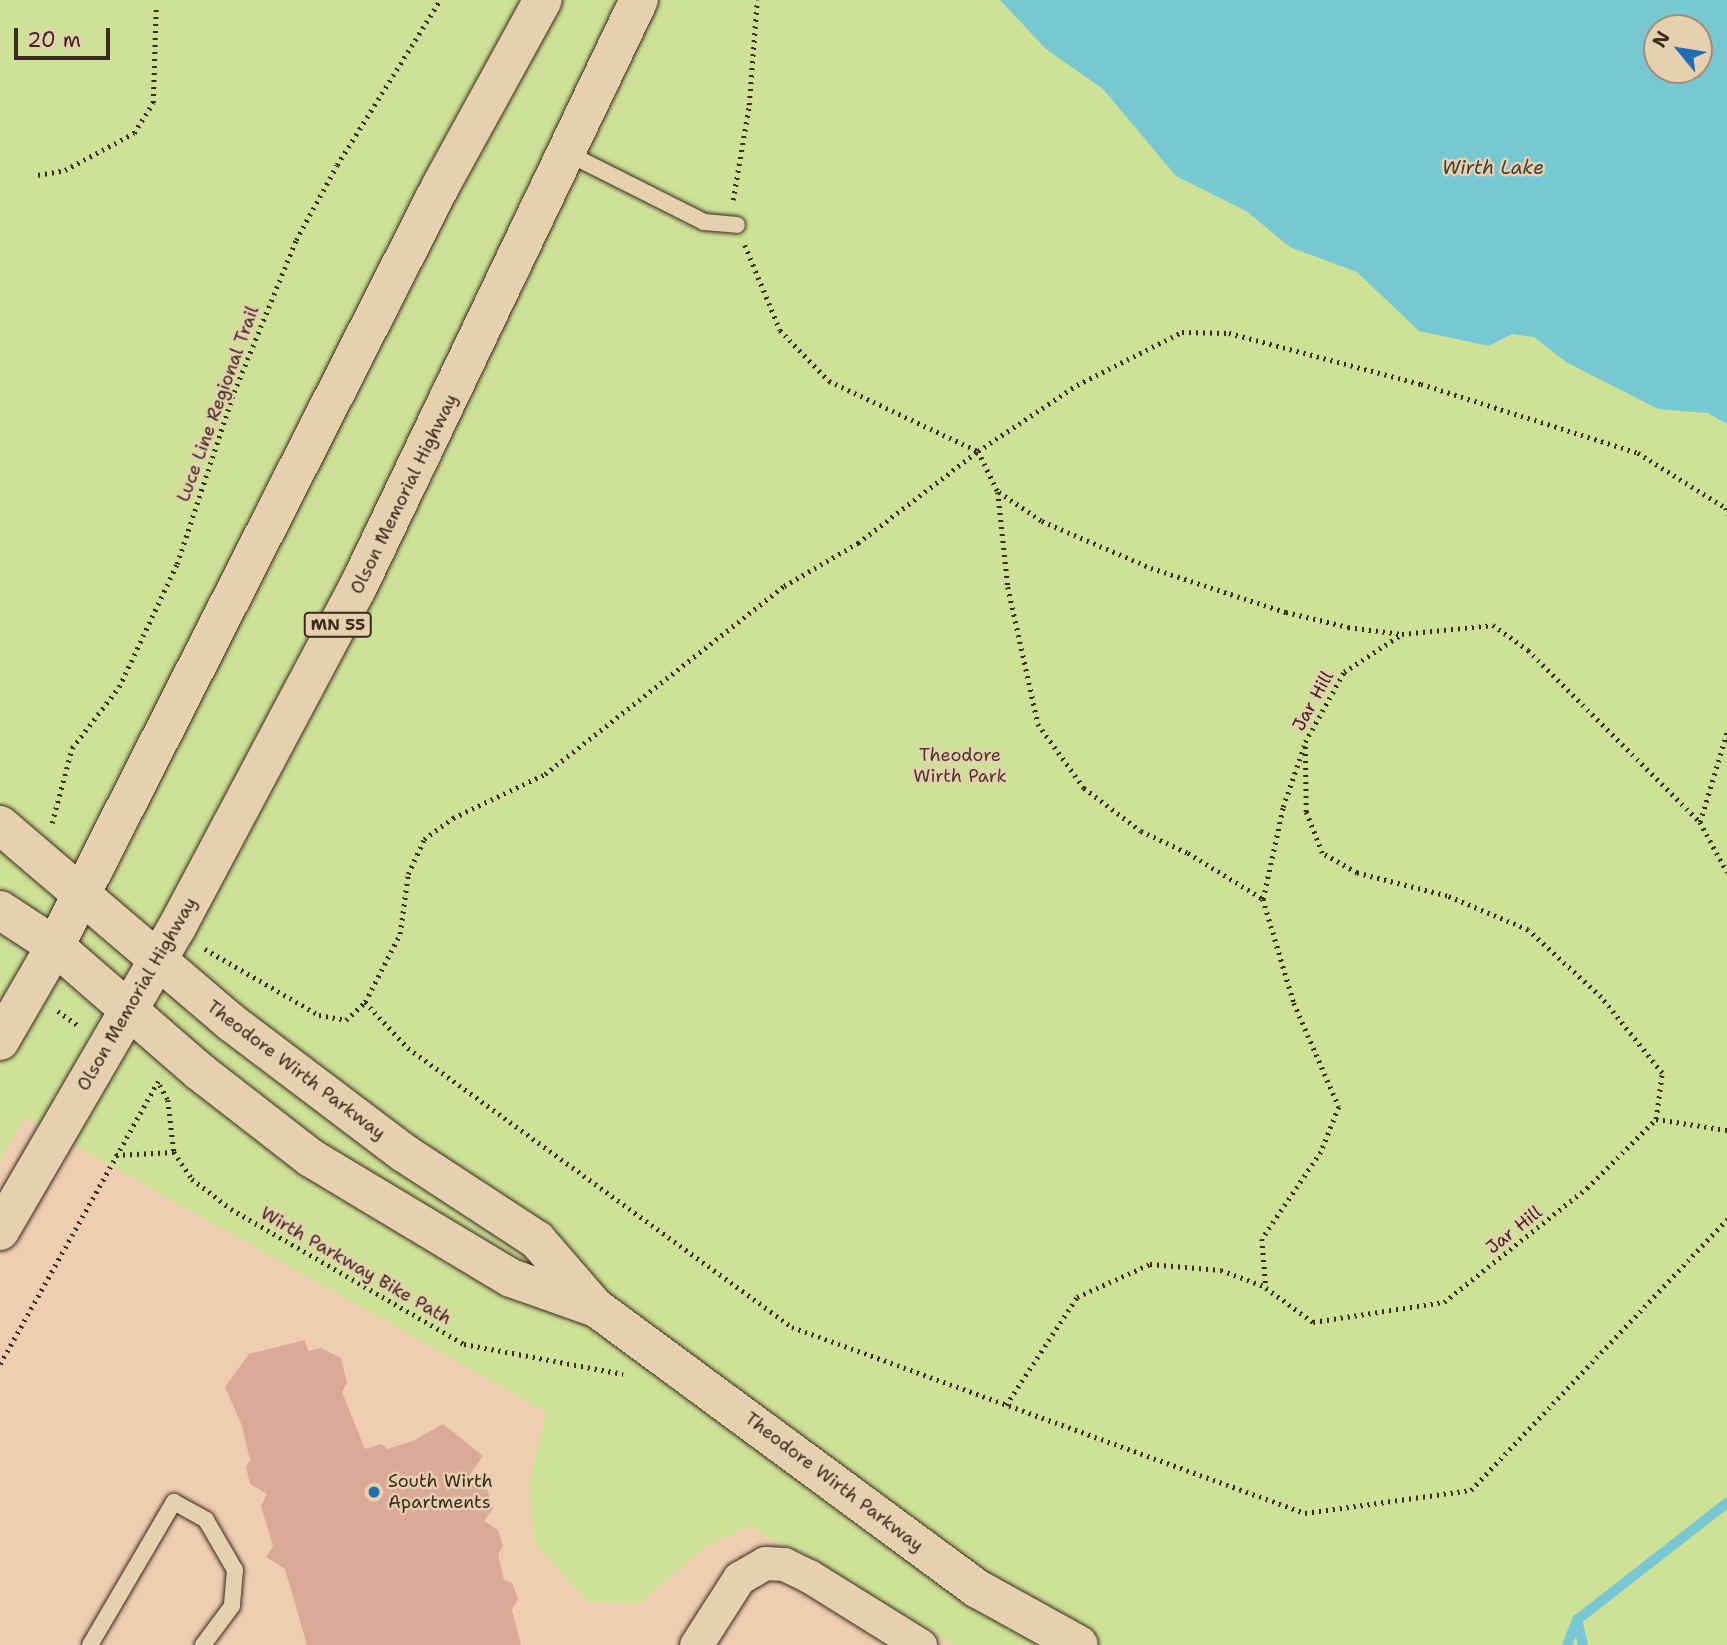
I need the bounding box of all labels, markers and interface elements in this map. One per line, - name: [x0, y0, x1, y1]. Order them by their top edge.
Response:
- scale bar: [18, 14, 114, 58]
- north arrow: [1643, 14, 1713, 84]
- text: 20 m: [27, 26, 81, 54]
- text: N: [1647, 26, 1676, 52]
- water label: Wirth Lake: [1442, 157, 1544, 179]
- street label: Luce Line Regional Trail: [173, 303, 263, 505]
- street label: Olson Memorial Highway: [346, 390, 462, 598]
- road number: MN 55: [303, 612, 373, 638]
- street label: Jar Hill: [1288, 667, 1338, 735]
- park label: Theodore Wirth Park: [913, 745, 1007, 788]
- street label: Olson Memorial Highway: [73, 893, 201, 1095]
- street label: Theodore Wirth Parkway: [202, 996, 390, 1144]
- street label: Jar Hill: [1482, 1201, 1546, 1259]
- street label: Wirth Parkway Bike Path: [257, 1202, 455, 1330]
- street label: Theodore Wirth Parkway: [740, 1408, 928, 1556]
- place label: South Wirth Apartments: [388, 1471, 493, 1514]
- marker: South Wirth Apartments: [366, 1484, 382, 1500]

